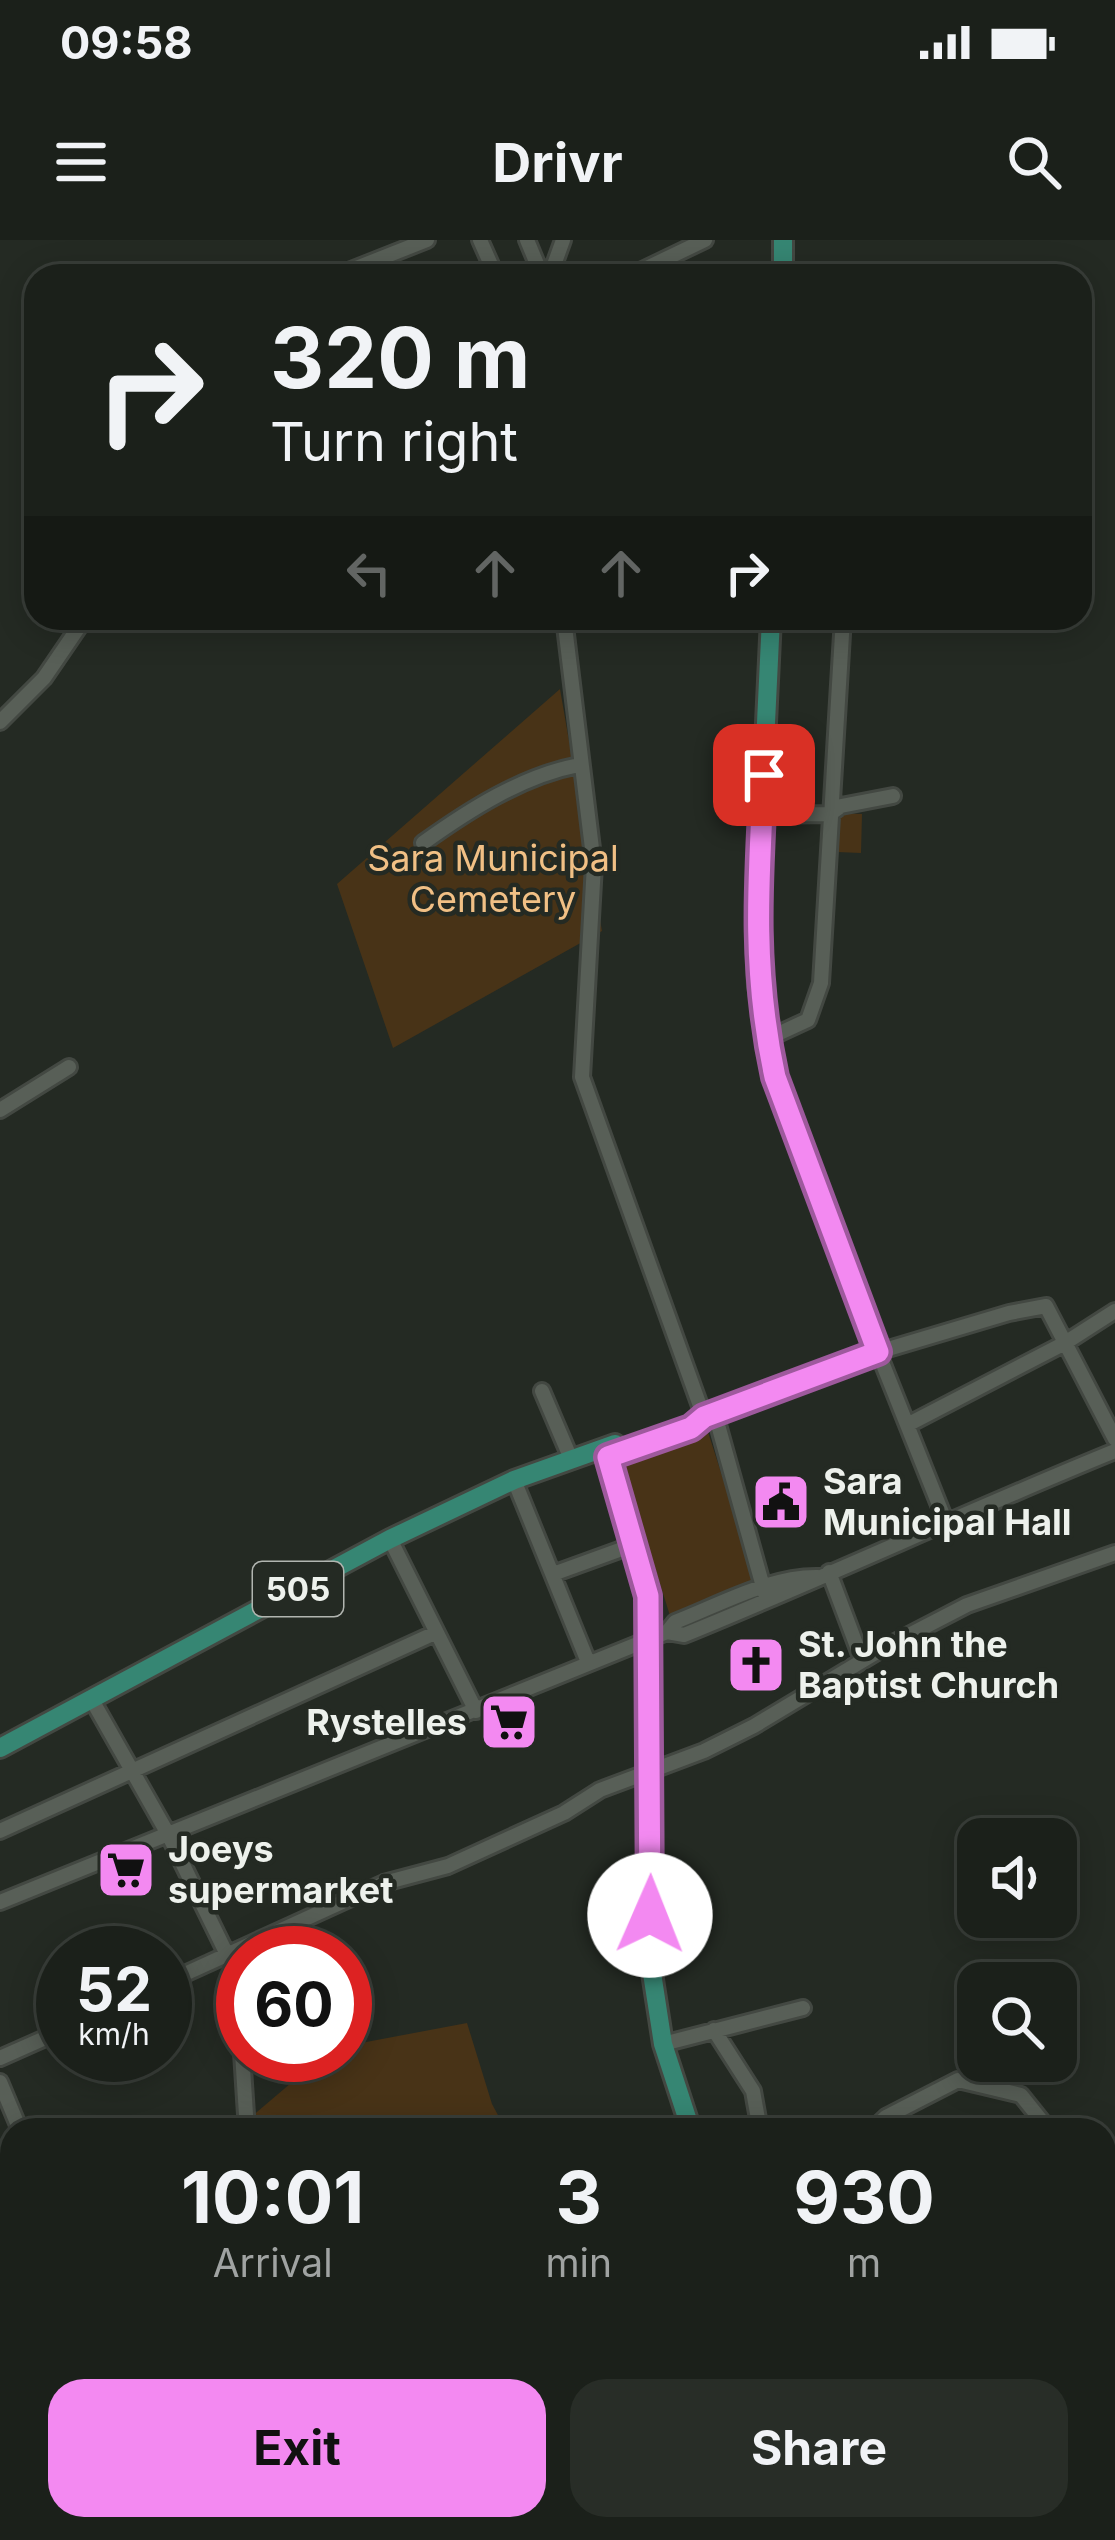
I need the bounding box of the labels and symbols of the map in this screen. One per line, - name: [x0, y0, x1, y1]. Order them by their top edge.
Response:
- pin: [713, 724, 815, 826]
- park label: Sara Municipal Cemetery: [367, 836, 619, 921]
- place label: Sara Municipal Hall: [823, 1459, 1072, 1544]
- public building icon: Sara Municipal Hall: [750, 1471, 812, 1533]
- road number: 505: [253, 1562, 343, 1616]
- place label: St. John the Baptist Church: [798, 1622, 1059, 1707]
- church icon: St. John the Baptist Church: [725, 1634, 787, 1696]
- supermarket icon: Rystelles: [478, 1691, 540, 1753]
- place label: Rystelles: [306, 1700, 467, 1744]
- place label: Joeys supermarket: [168, 1827, 393, 1912]
- supermarket icon: Joeys supermarket: [95, 1839, 157, 1901]
- position arrow: [587, 1852, 713, 1978]
- speed limit sign: 60: [216, 1926, 372, 2082]

